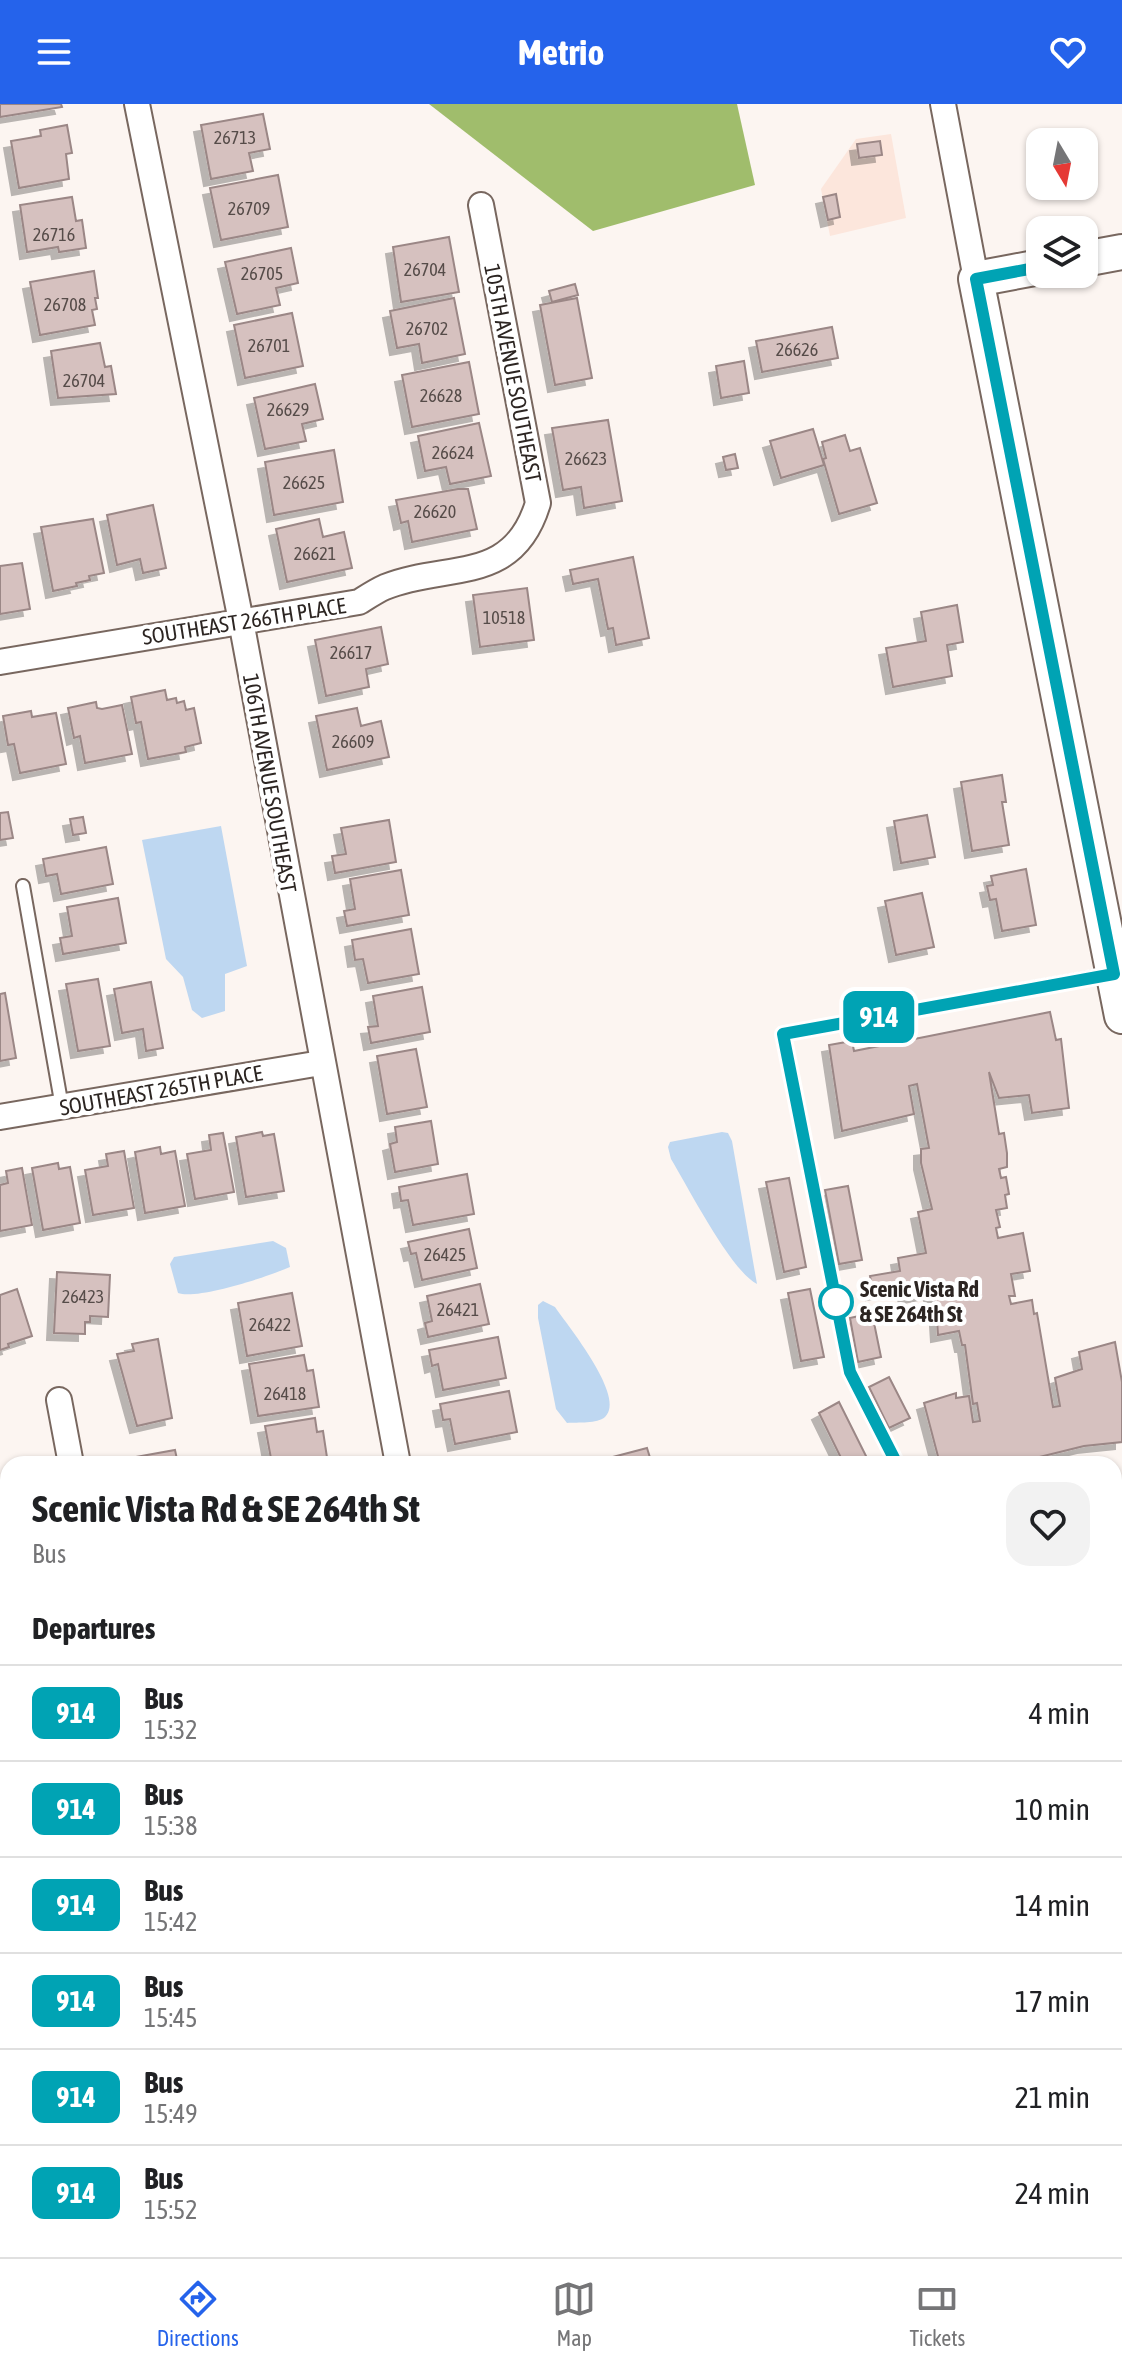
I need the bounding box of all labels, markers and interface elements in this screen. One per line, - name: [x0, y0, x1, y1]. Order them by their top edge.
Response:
- icon: menu: [32, 30, 76, 74]
- icon: heart: [1046, 30, 1090, 74]
- text: Metrio: [518, 31, 604, 73]
- house number: 26713: [214, 127, 256, 148]
- north arrow: [1026, 128, 1098, 200]
- map controls: [1026, 128, 1098, 288]
- house number: 26709: [228, 198, 270, 219]
- button: layers: [1026, 216, 1098, 288]
- house number: 26716: [33, 224, 75, 245]
- house number: 26704: [404, 259, 446, 280]
- street label: 105TH AVENUE SOUTHEAST: [479, 262, 547, 485]
- house number: 26705: [241, 263, 283, 284]
- house number: 26708: [44, 294, 86, 315]
- house number: 26702: [406, 318, 448, 339]
- house number: 26701: [248, 335, 290, 356]
- house number: 26626: [776, 339, 818, 360]
- house number: 26704: [63, 370, 105, 391]
- house number: 26628: [420, 385, 462, 406]
- house number: 26629: [267, 399, 309, 420]
- house number: 26624: [432, 442, 474, 463]
- house number: 26623: [565, 448, 607, 469]
- house number: 26625: [283, 472, 325, 493]
- house number: 26620: [414, 501, 456, 522]
- house number: 26621: [294, 543, 336, 564]
- street label: SOUTHEAST 266TH PLACE: [141, 592, 348, 650]
- house number: 10518: [483, 607, 525, 628]
- house number: 26617: [330, 642, 372, 663]
- street label: 106TH AVENUE SOUTHEAST: [238, 671, 302, 895]
- house number: 26609: [332, 731, 374, 752]
- line badge: 914: [833, 991, 925, 1043]
- text: 914: [859, 1001, 899, 1033]
- street label: SOUTHEAST 265TH PLACE: [58, 1059, 265, 1121]
- house number: 26425: [424, 1244, 466, 1265]
- place label: Scenic Vista Rd & SE 264th St: [860, 1276, 979, 1327]
- marker: Scenic Vista Rd & SE 264th St: [819, 1285, 853, 1319]
- house number: 26423: [62, 1286, 104, 1307]
- house number: 26421: [437, 1299, 479, 1320]
- house number: 26422: [249, 1314, 291, 1335]
- house number: 26418: [264, 1383, 306, 1404]
- button: heart: [1006, 1482, 1090, 1566]
- text: Scenic Vista Rd & SE 264th St: [32, 1487, 420, 1530]
- text: Bus: [32, 1539, 66, 1569]
- text: Departures: [32, 1611, 155, 1645]
- text: Bus: [144, 1681, 183, 1715]
- text: 4 min: [1029, 1696, 1090, 1730]
- text: 914: [56, 1697, 96, 1729]
- text: 15:32: [144, 1715, 198, 1745]
- text: Bus: [144, 1777, 183, 1811]
- text: 10 min: [1015, 1792, 1090, 1826]
- text: 914: [56, 1793, 96, 1825]
- text: 15:38: [144, 1811, 198, 1841]
- text: Bus: [144, 1873, 183, 1907]
- text: 14 min: [1015, 1888, 1090, 1922]
- text: 914: [56, 1889, 96, 1921]
- text: 15:42: [144, 1907, 198, 1937]
- text: Bus: [144, 1969, 183, 2003]
- text: 17 min: [1015, 1984, 1090, 2018]
- text: 914: [56, 1985, 96, 2017]
- text: 15:45: [144, 2003, 198, 2033]
- text: Bus: [144, 2065, 183, 2099]
- text: 21 min: [1015, 2080, 1090, 2114]
- text: 914: [56, 2081, 96, 2113]
- text: 15:49: [144, 2099, 198, 2129]
- text: Bus: [144, 2161, 183, 2195]
- text: 24 min: [1015, 2176, 1090, 2210]
- text: 914: [56, 2177, 96, 2209]
- text: 15:52: [144, 2195, 198, 2225]
- tab: Directions: [157, 2277, 239, 2351]
- tab: Map: [552, 2277, 596, 2351]
- tab: Tickets: [910, 2277, 965, 2351]

